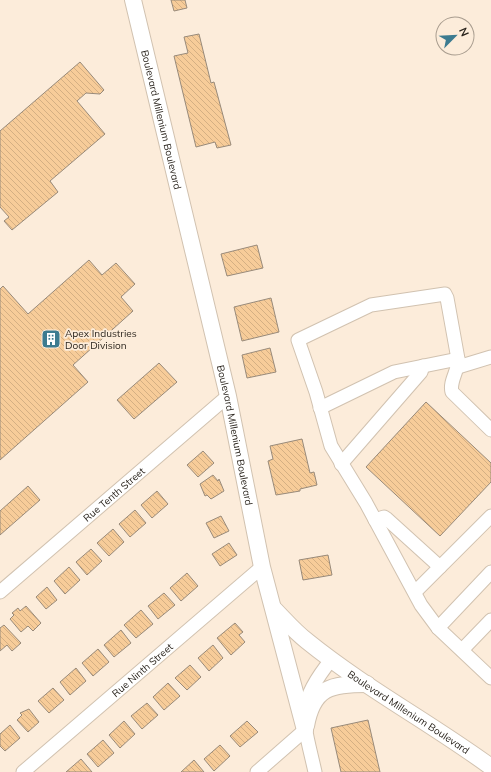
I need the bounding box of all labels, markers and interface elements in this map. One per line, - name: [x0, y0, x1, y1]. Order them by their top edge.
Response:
- north arrow: [435, 16, 475, 56]
- text: N: [456, 25, 472, 39]
- street label: Boulevard Millenium Boulevard: [139, 49, 185, 191]
- place label: Apex Industries Door Division: [65, 327, 137, 352]
- building icon: Apex Industries Door Division: [40, 328, 62, 350]
- street label: Boulevard Millenium Boulevard: [214, 364, 256, 506]
- street label: Rue Tenth Street: [80, 464, 148, 524]
- street label: Rue Ninth Street: [109, 640, 176, 700]
- street label: Boulevard Millenium Boulevard: [345, 667, 472, 756]

